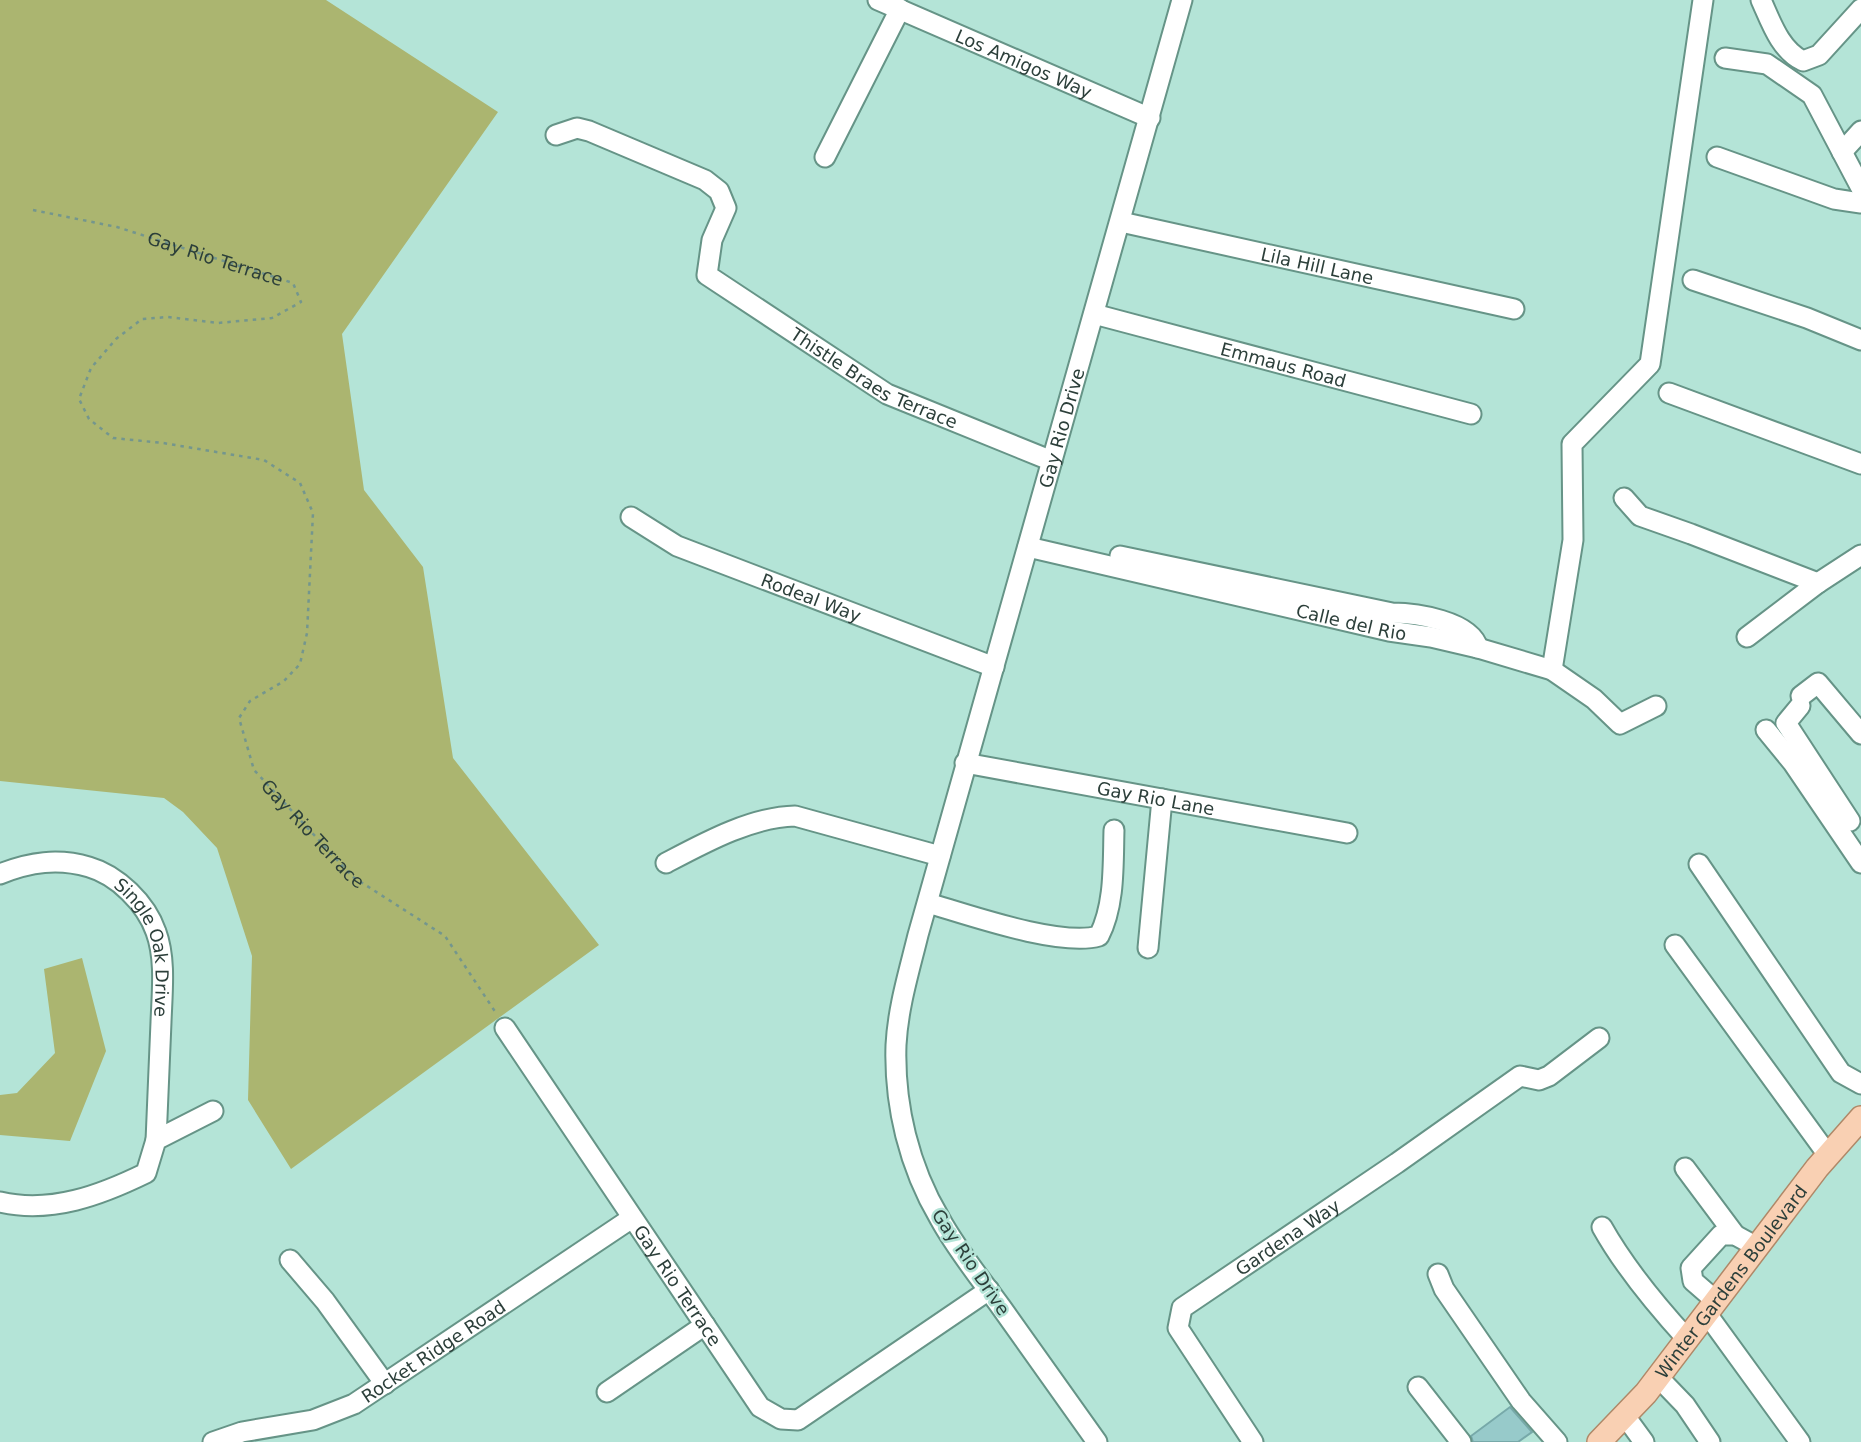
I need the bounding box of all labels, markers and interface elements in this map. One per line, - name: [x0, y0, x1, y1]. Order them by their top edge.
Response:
- street label: Los Amigos Way: [952, 24, 1096, 102]
- street label: Gay Rio Terrace: [145, 227, 286, 290]
- street label: Lila Hill Lane: [1259, 243, 1376, 288]
- street label: Thistle Braes Terrace: [786, 322, 961, 432]
- street label: Emmaus Road: [1218, 338, 1349, 391]
- street label: Gay Rio Drive: [1034, 365, 1088, 490]
- street label: Rodeal Way: [758, 569, 864, 626]
- street label: Calle del Rio: [1294, 599, 1408, 644]
- street label: Gay Rio Terrace: [257, 775, 368, 892]
- street label: Gay Rio Lane: [1095, 777, 1216, 819]
- street label: Single Oak Drive: [111, 873, 173, 1018]
- street label: Winter Gardens Boulevard: [1651, 1181, 1811, 1382]
- street label: Gardena Way: [1231, 1194, 1344, 1279]
- street label: Gay Rio Drive: [928, 1205, 1014, 1319]
- street label: Gay Rio Terrace: [630, 1221, 726, 1350]
- street label: Rocket Ridge Road: [357, 1295, 509, 1407]

